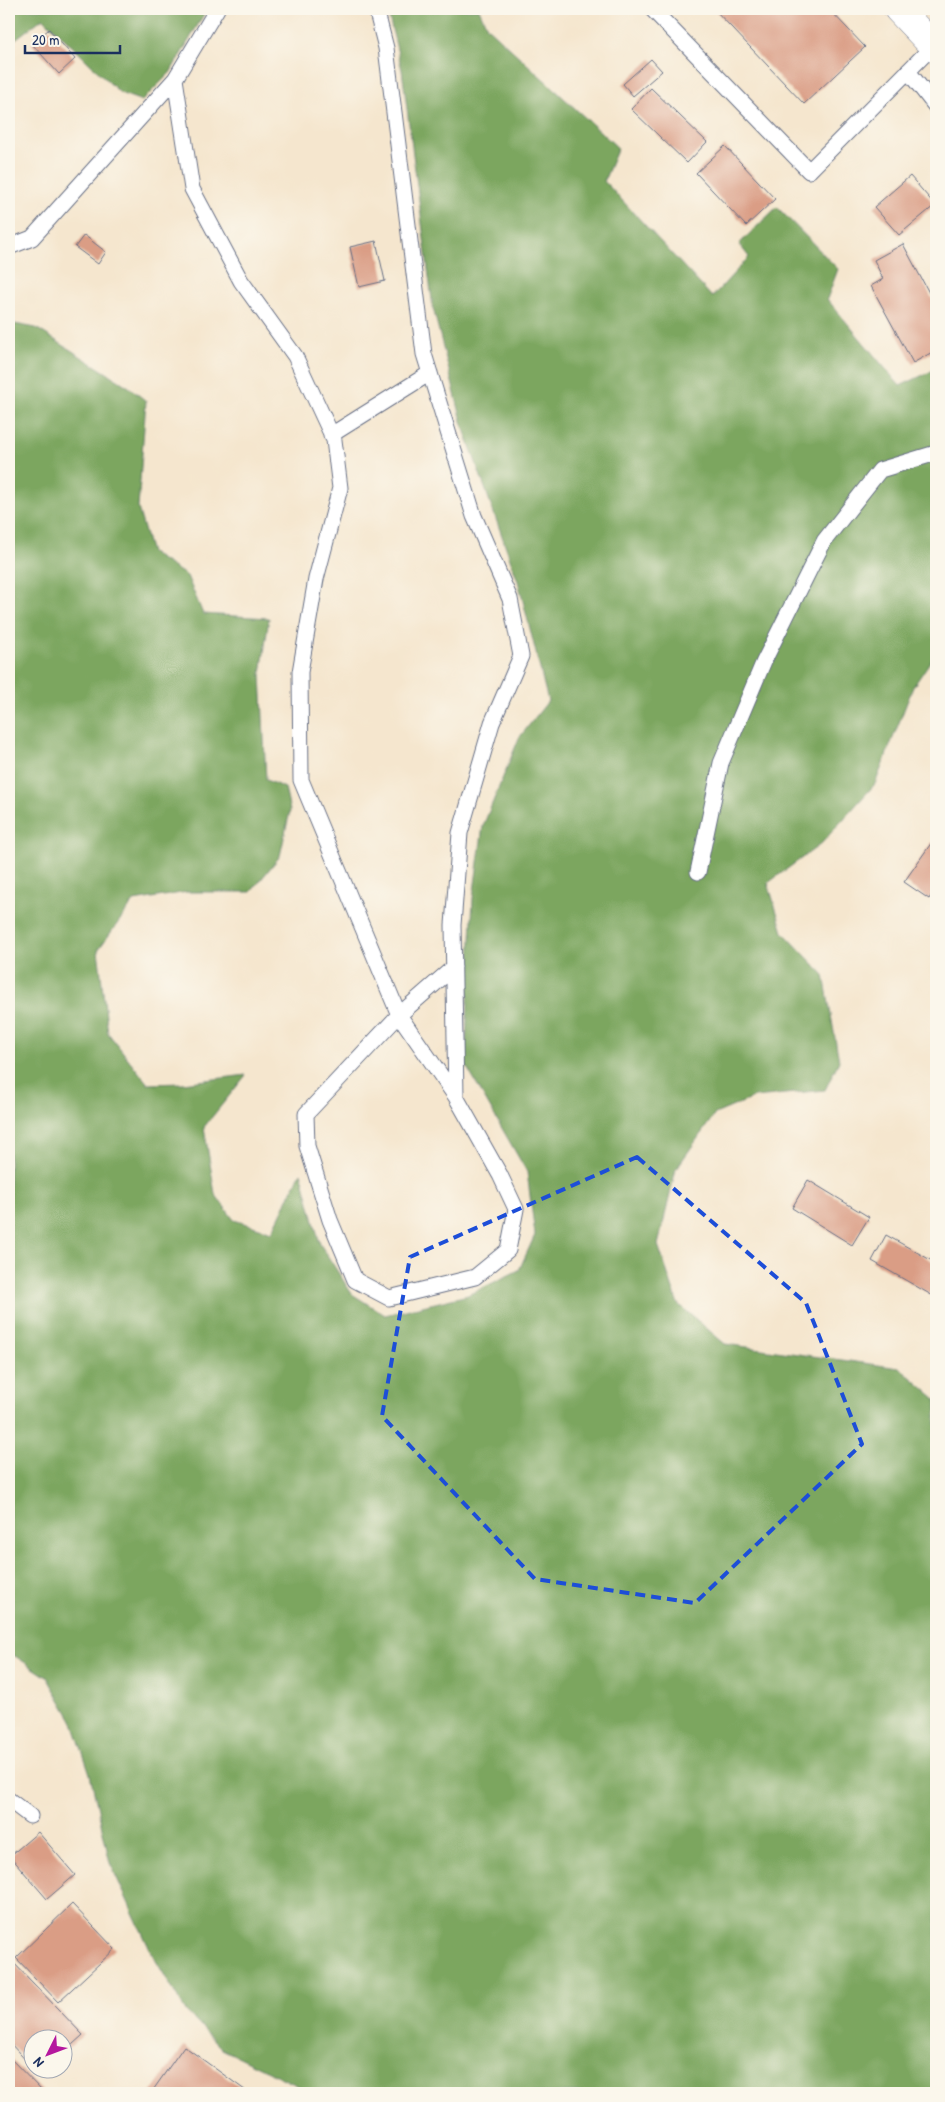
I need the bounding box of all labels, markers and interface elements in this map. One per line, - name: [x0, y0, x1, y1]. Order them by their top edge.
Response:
- scale bar: [25, 22, 120, 54]
- text: 20 m: [32, 29, 59, 50]
- north arrow: [22, 2030, 72, 2080]
- text: N: [28, 2054, 48, 2072]

